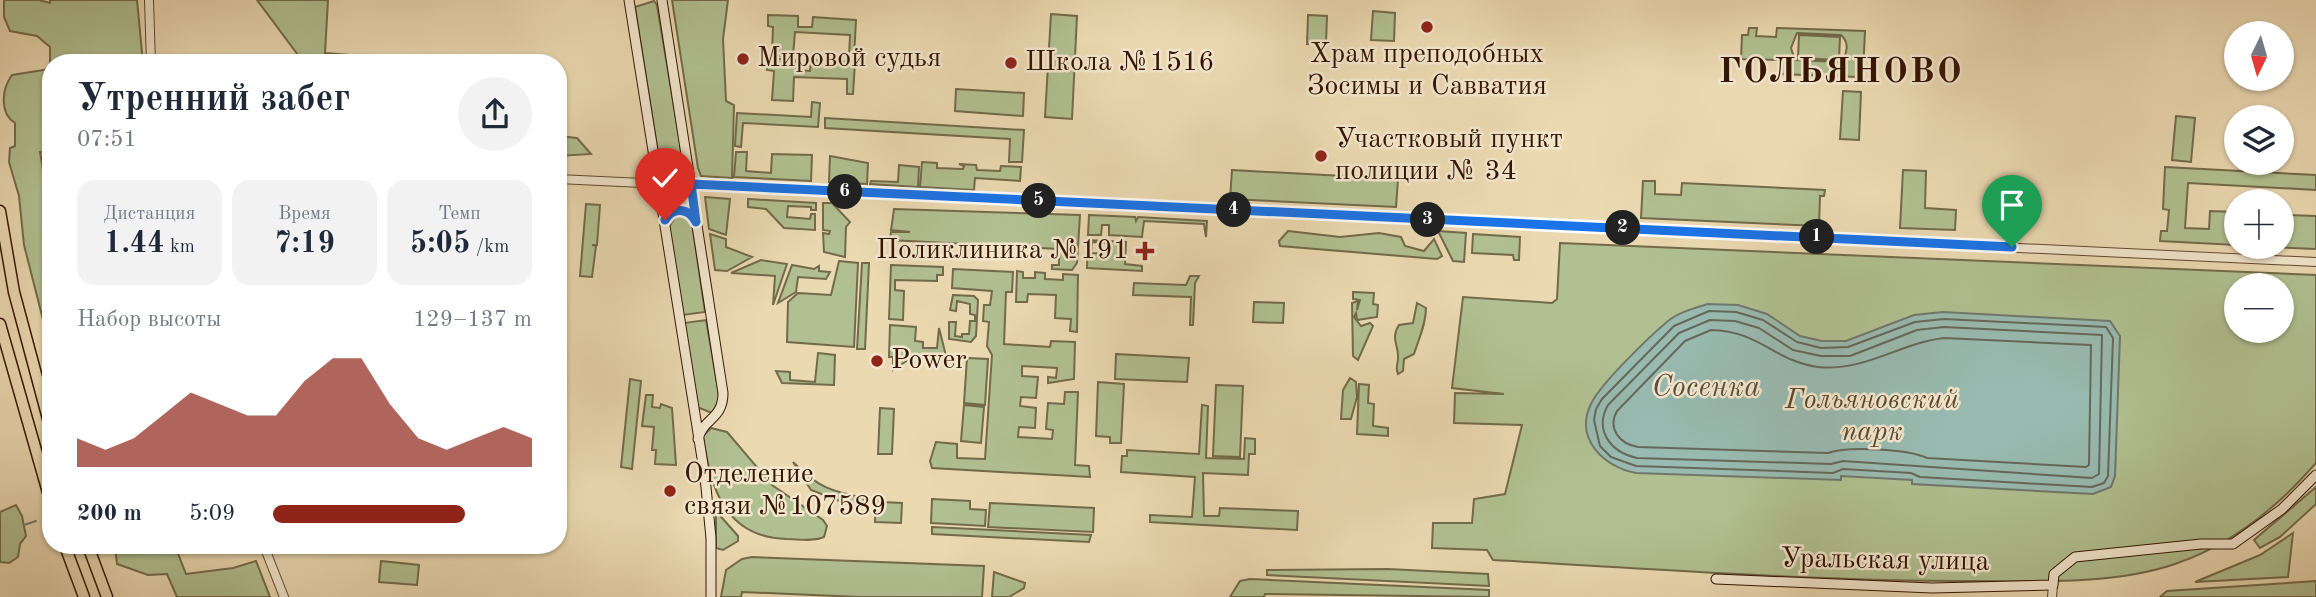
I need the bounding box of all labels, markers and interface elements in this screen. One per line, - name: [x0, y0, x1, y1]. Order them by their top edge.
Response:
- marker: Храм преподобных Зосимы и Савватия: [1419, 19, 1435, 35]
- north arrow: [2224, 21, 2294, 91]
- map controls: [2224, 21, 2294, 343]
- place label: Храм преподобных Зосимы и Савватия: [1307, 41, 1547, 101]
- place label: Мировой судья: [757, 45, 941, 73]
- place label: Школа №1516: [1025, 49, 1214, 77]
- marker: Мировой судья: [735, 51, 751, 67]
- marker: Школа №1516: [1003, 55, 1019, 71]
- district label: ГОЛЬЯНОВО: [1718, 55, 1964, 90]
- button: share: [458, 77, 532, 151]
- text: Утренний забег: [77, 81, 350, 119]
- button: layers: [2224, 105, 2294, 175]
- place label: Участковый пункт полиции № 34: [1335, 126, 1563, 186]
- text: 07:51: [77, 128, 137, 151]
- pin: [635, 148, 695, 220]
- marker: Участковый пункт полиции № 34: [1313, 148, 1329, 164]
- icon: check: [646, 159, 684, 197]
- pin: 6: [828, 174, 862, 210]
- pin: [1982, 175, 2042, 247]
- text: 6: [839, 182, 850, 201]
- pin: 5: [1021, 184, 1056, 218]
- icon: arrive: [1993, 186, 2031, 224]
- button: +: [2224, 189, 2294, 259]
- text: 5: [1033, 191, 1044, 210]
- pin: 4: [1216, 192, 1252, 228]
- text: 4: [1228, 200, 1239, 219]
- pin: 3: [1410, 202, 1446, 238]
- text: Дистанция: [104, 205, 195, 224]
- text: Время: [278, 205, 331, 224]
- text: Темп: [438, 205, 481, 224]
- text: 3: [1422, 210, 1433, 229]
- pin: 2: [1606, 210, 1640, 246]
- text: 2: [1617, 218, 1628, 237]
- pin: 1: [1800, 219, 1834, 254]
- text: 1: [1811, 227, 1822, 246]
- text: 1.44: [104, 229, 165, 259]
- text: 7:19: [274, 229, 335, 259]
- text: 5:05: [410, 229, 470, 259]
- place label: Поликлиника №191: [876, 237, 1129, 265]
- text: km: [165, 238, 195, 257]
- text: /km: [470, 238, 509, 257]
- marker: Поликлиника №191: [1135, 241, 1155, 261]
- button: −: [2224, 273, 2294, 343]
- text: Набор высоты: [77, 308, 221, 331]
- text: 129–137 m: [413, 308, 532, 331]
- place label: Power: [891, 347, 967, 375]
- marker: Power: [869, 353, 885, 369]
- water label: Сосенка: [1652, 373, 1760, 403]
- park label: Гольяновcкий парк: [1784, 387, 1959, 447]
- place label: Отделение связи №107589: [684, 461, 887, 521]
- marker: Отделение связи №107589: [662, 483, 678, 499]
- text: 200 m: [77, 502, 142, 525]
- text: 5:09: [189, 502, 235, 525]
- street label: Уральская улица: [1780, 545, 1990, 577]

